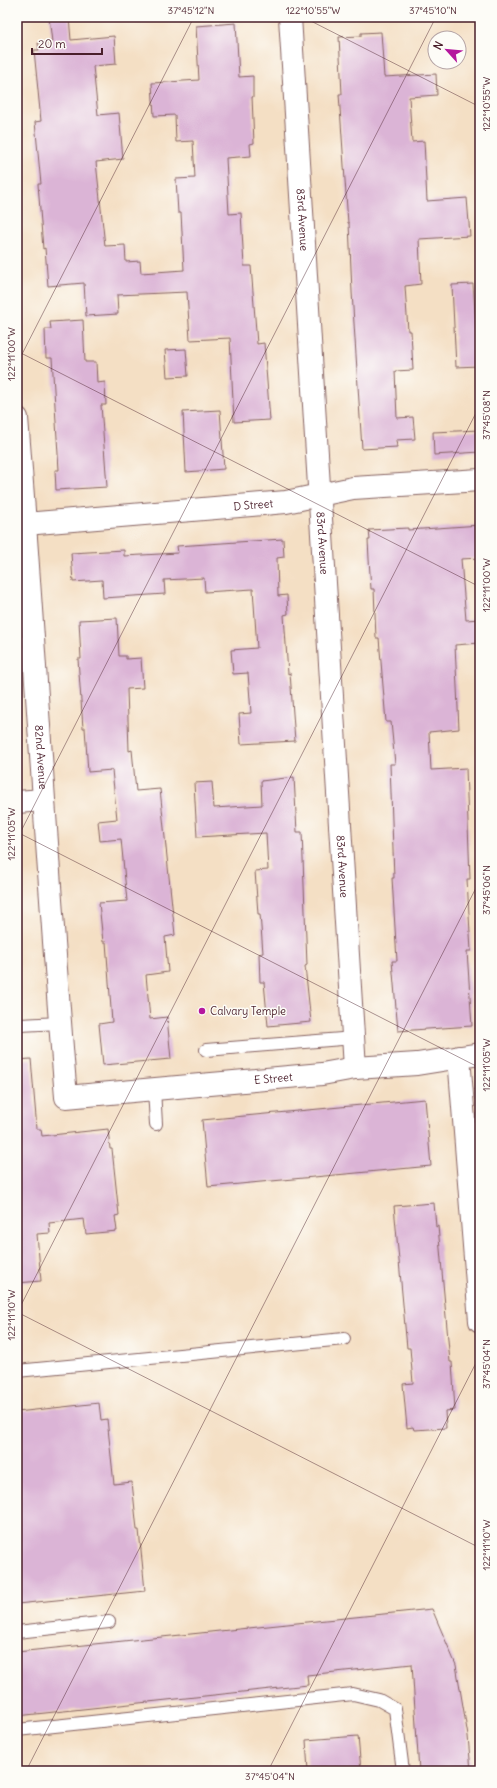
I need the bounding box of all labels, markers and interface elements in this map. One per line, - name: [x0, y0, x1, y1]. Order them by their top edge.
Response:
- text: 37°45'12"N: [168, 4, 214, 17]
- text: 122°10'55"W: [286, 4, 340, 17]
- text: 37°45'10"N: [409, 4, 457, 17]
- scale bar: [32, 30, 102, 56]
- north arrow: [427, 30, 467, 70]
- text: 20 m: [38, 36, 66, 51]
- text: N: [430, 39, 446, 52]
- text: 122°10'55"W: [480, 77, 493, 131]
- street label: 83rd Avenue: [294, 188, 311, 252]
- text: 122°11'00"W: [5, 327, 18, 381]
- text: 37°45'08"N: [480, 390, 493, 440]
- street label: D Street: [233, 496, 274, 513]
- street label: 83rd Avenue: [314, 511, 331, 575]
- text: 122°11'00"W: [480, 558, 493, 612]
- street label: 82nd Avenue: [32, 724, 50, 790]
- text: 122°11'05"W: [5, 808, 18, 860]
- street label: 83rd Avenue: [334, 835, 351, 898]
- text: 37°45'06"N: [480, 865, 493, 915]
- place label: Calvary Temple: [210, 1004, 286, 1018]
- marker: Calvary Temple: [197, 1006, 207, 1016]
- text: 122°11'05"W: [480, 1039, 493, 1091]
- street label: E Street: [254, 1070, 293, 1087]
- text: 122°11'10"W: [5, 1289, 18, 1341]
- text: 37°45'04"N: [480, 1339, 493, 1389]
- text: 122°11'10"W: [480, 1519, 493, 1571]
- text: 37°45'04"N: [245, 1770, 295, 1783]

